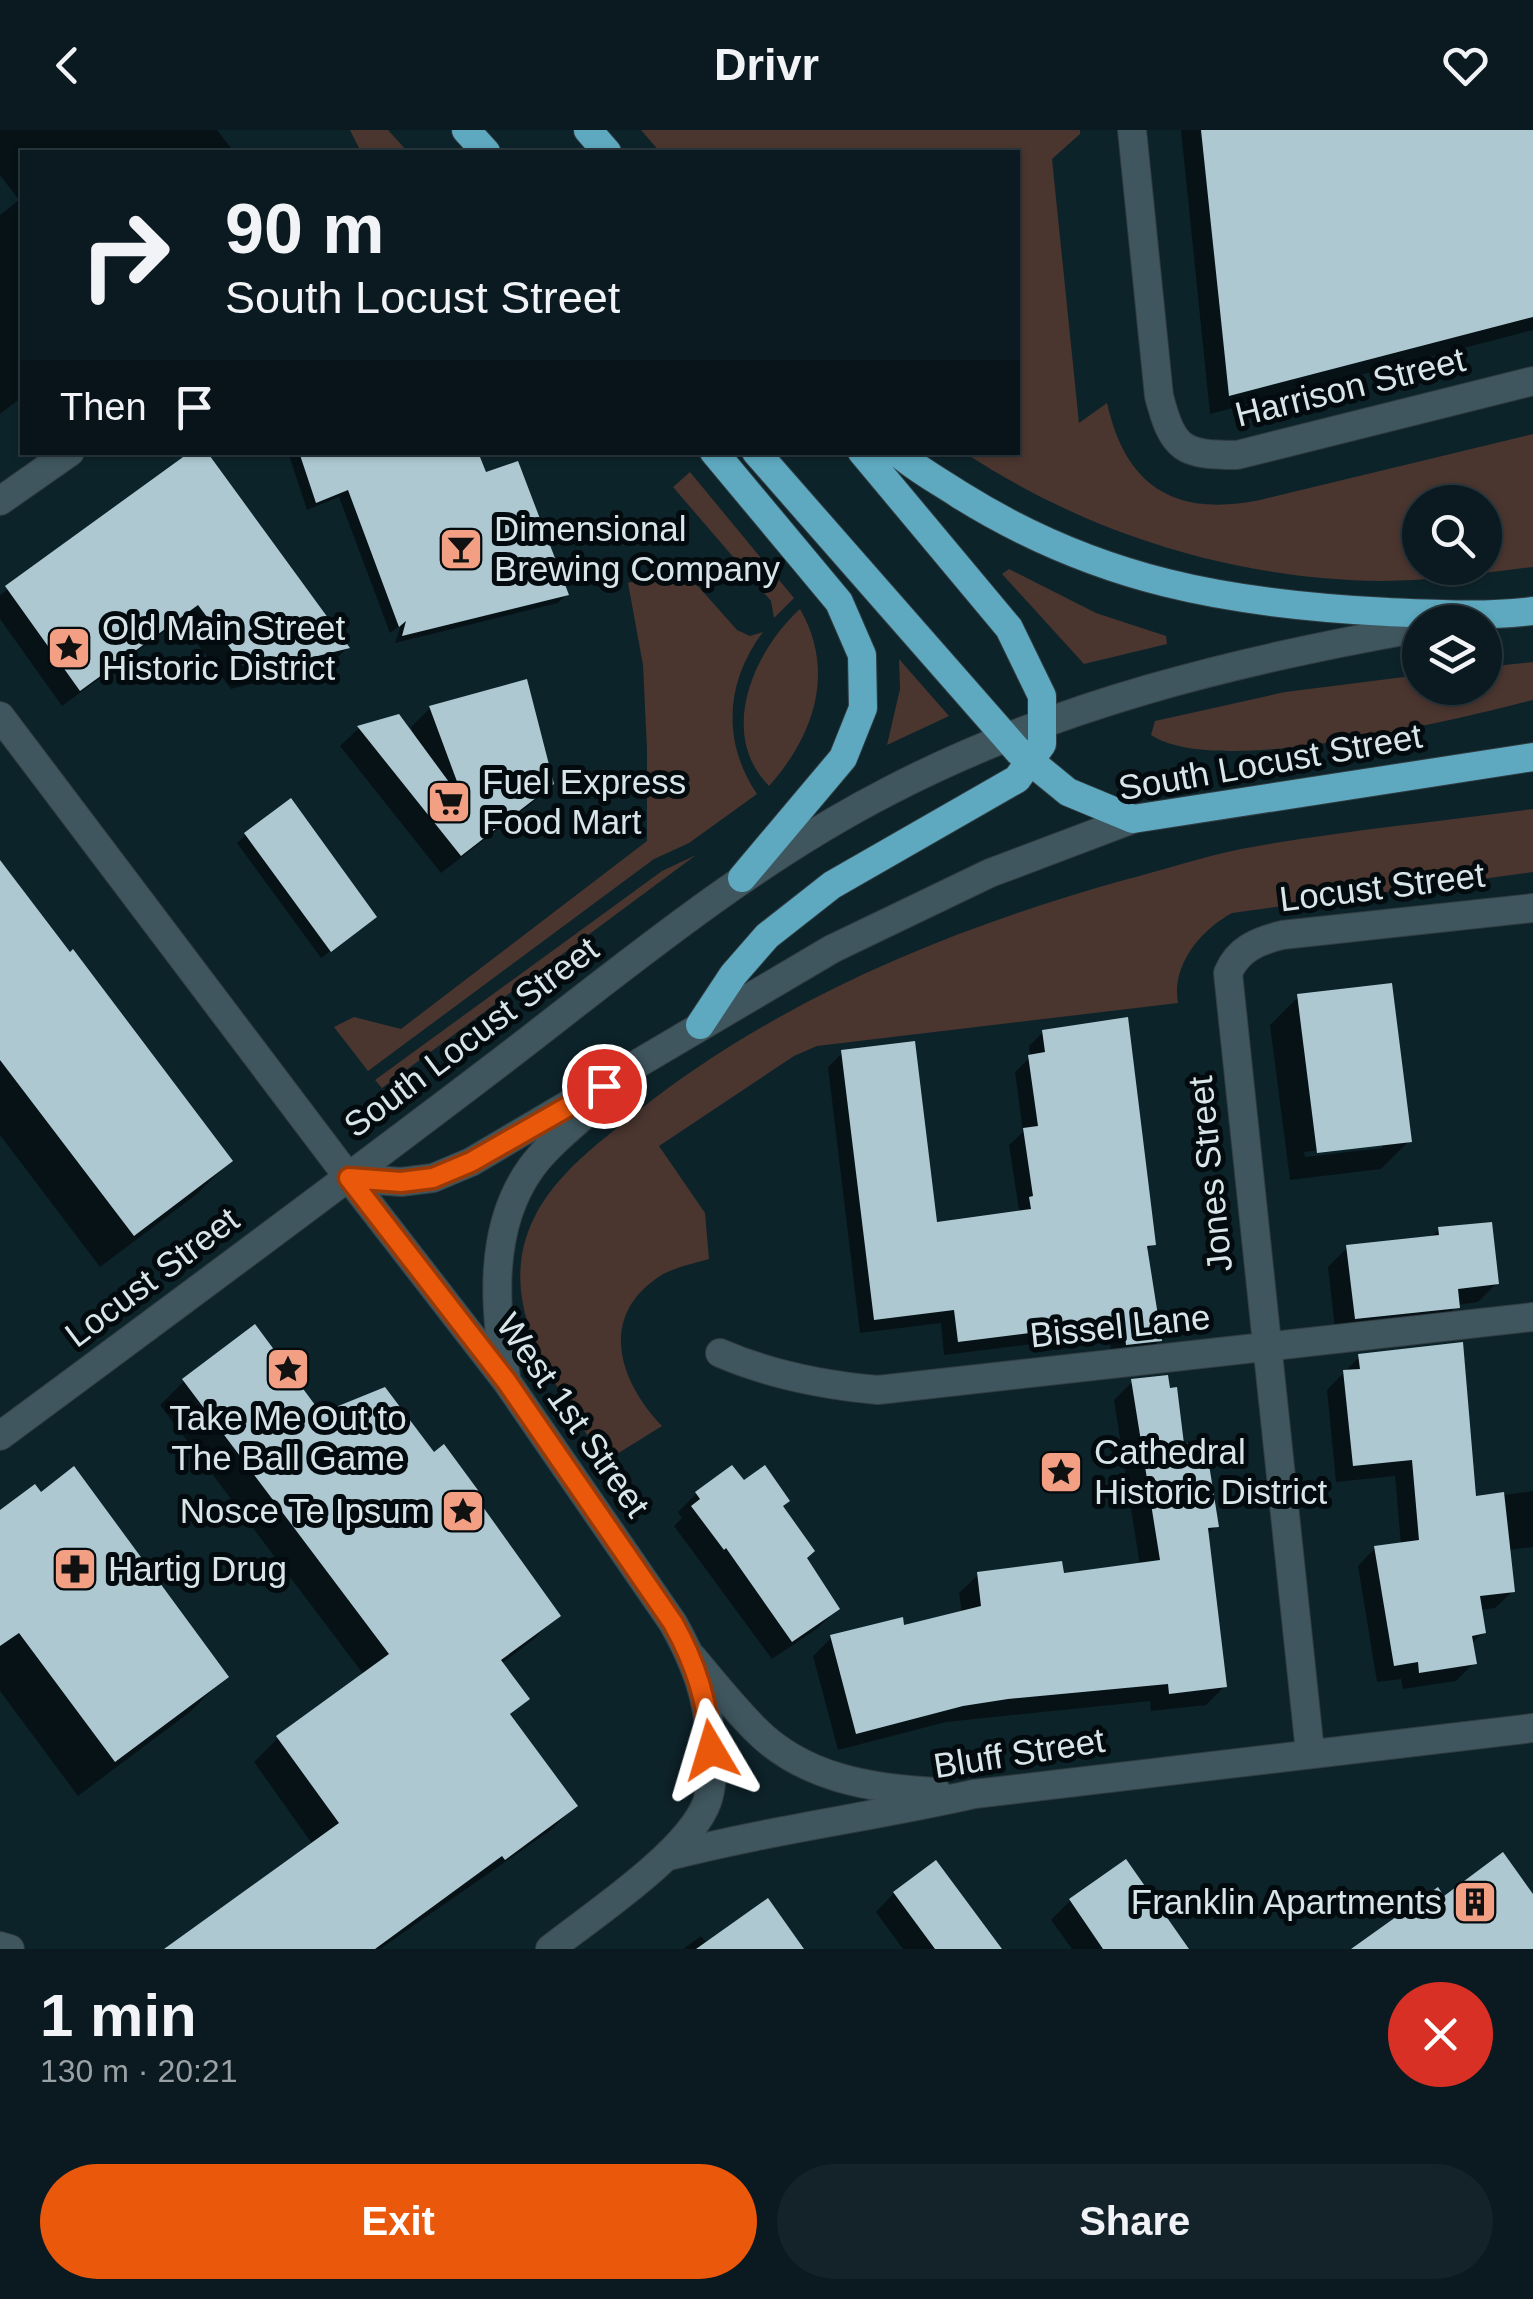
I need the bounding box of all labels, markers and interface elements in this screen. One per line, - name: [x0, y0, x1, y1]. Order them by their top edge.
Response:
- icon: back: [40, 38, 95, 93]
- icon: heart: [1438, 38, 1493, 93]
- text: Drivr: [714, 39, 819, 90]
- icon: right: [60, 190, 190, 320]
- text: 90 m: [225, 190, 385, 268]
- text: South Locust Street: [225, 272, 620, 323]
- street label: Harrison Street: [1231, 339, 1469, 434]
- icon: arrive: [167, 380, 222, 435]
- text: Then: [60, 386, 147, 428]
- map controls: [1402, 485, 1502, 705]
- button: search: [1402, 485, 1502, 585]
- place label: Dimensional Brewing Company: [494, 509, 780, 588]
- bar icon: Dimensional Brewing Company: [438, 526, 484, 572]
- button: layers: [1402, 605, 1502, 705]
- place label: Old Main Street Historic District: [102, 608, 345, 687]
- place icon: Old Main Street Historic District: [46, 625, 92, 671]
- street label: South Locust Street: [1115, 716, 1425, 807]
- place label: Fuel Express Food Mart: [482, 762, 686, 841]
- supermarket icon: Fuel Express Food Mart: [426, 779, 472, 825]
- street label: Locust Street: [1277, 855, 1487, 918]
- street label: South Locust Street: [336, 928, 605, 1145]
- pin: [562, 1044, 647, 1129]
- icon: arrive: [577, 1059, 632, 1114]
- street label: Jones Street: [1180, 1074, 1239, 1274]
- street label: Locust Street: [58, 1199, 246, 1354]
- street label: Bissel Lane: [1028, 1297, 1212, 1354]
- street label: West 1st Street: [489, 1306, 658, 1524]
- place icon: Take Me Out to The Ball Game: [265, 1346, 311, 1392]
- place label: Take Me Out to The Ball Game: [169, 1398, 407, 1477]
- place label: Cathedral Historic District: [1094, 1432, 1328, 1511]
- place icon: Cathedral Historic District: [1038, 1449, 1084, 1495]
- place icon: Nosce Te Ipsum: [440, 1488, 486, 1534]
- place label: Nosce Te Ipsum: [180, 1491, 430, 1530]
- pharmacy icon: Hartig Drug: [52, 1546, 98, 1592]
- place label: Hartig Drug: [108, 1549, 287, 1588]
- position arrow: [659, 1698, 763, 1802]
- street label: Bluff Street: [931, 1720, 1107, 1785]
- building icon: Franklin Apartments: [1452, 1879, 1498, 1925]
- place label: Franklin Apartments: [1131, 1882, 1442, 1921]
- text: 1 min: [40, 1982, 197, 2049]
- button: close: [1388, 1982, 1493, 2087]
- text: 130 m · 20:21: [40, 2053, 237, 2089]
- button: Exit: [40, 2164, 757, 2279]
- button: Share: [777, 2164, 1493, 2279]

